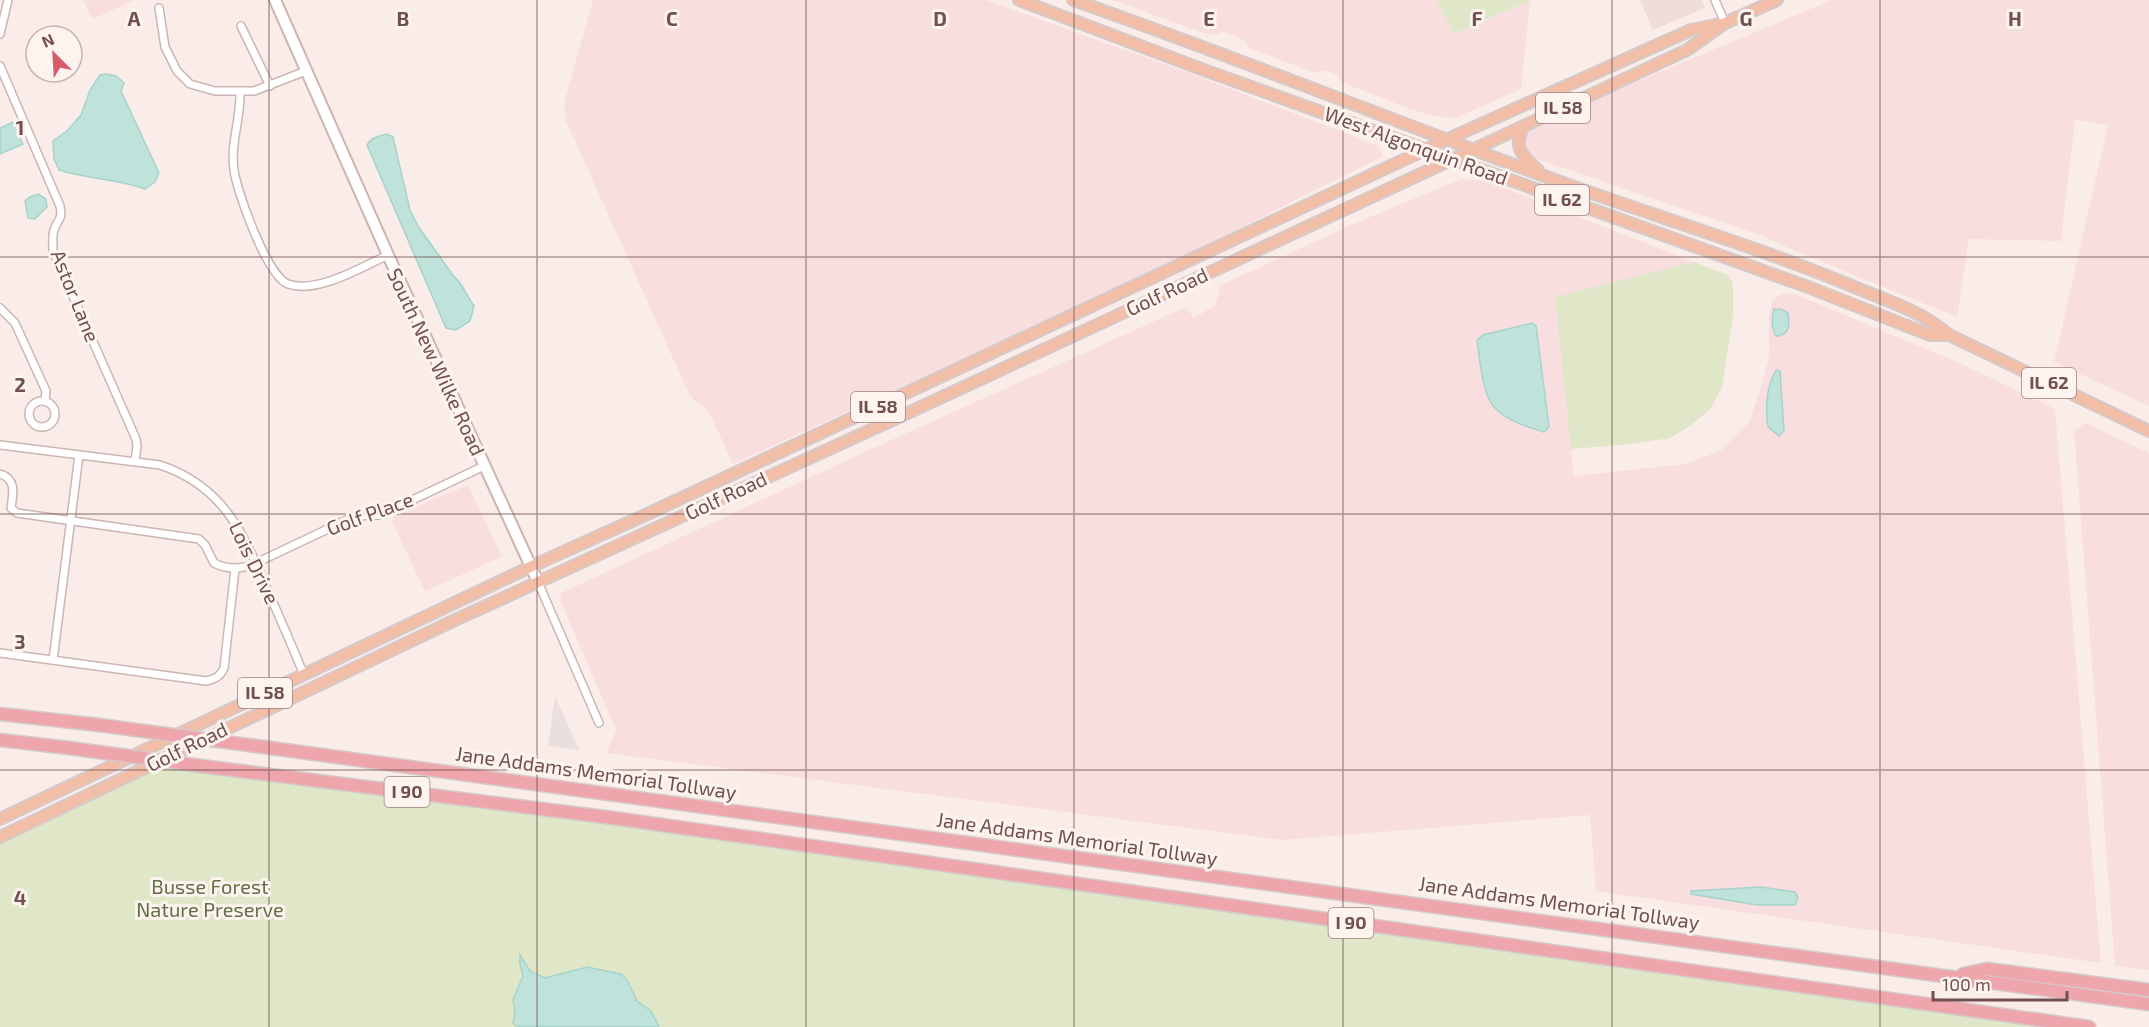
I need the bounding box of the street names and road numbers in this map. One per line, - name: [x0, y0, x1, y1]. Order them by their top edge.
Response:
- road number: IL 58: [1536, 93, 1590, 123]
- street label: West Algonquin Road: [1321, 101, 1511, 189]
- road number: IL 62: [1535, 185, 1589, 215]
- street label: Astor Lane: [47, 246, 105, 345]
- street label: Golf Road: [1122, 262, 1211, 320]
- street label: South New Wilke Road: [383, 264, 491, 459]
- road number: IL 62: [2022, 368, 2076, 398]
- road number: IL 58: [851, 392, 905, 422]
- street label: Golf Road: [681, 466, 770, 524]
- street label: Golf Place: [323, 486, 416, 540]
- street label: Lois Drive: [225, 517, 285, 608]
- road number: IL 58: [238, 678, 292, 708]
- street label: Golf Road: [142, 716, 231, 776]
- street label: Jane Addams Memorial Tollway: [454, 740, 739, 804]
- road number: I 90: [384, 777, 430, 807]
- street label: Jane Addams Memorial Tollway: [935, 806, 1220, 870]
- street label: Jane Addams Memorial Tollway: [1417, 870, 1702, 934]
- road number: I 90: [1328, 908, 1374, 938]

